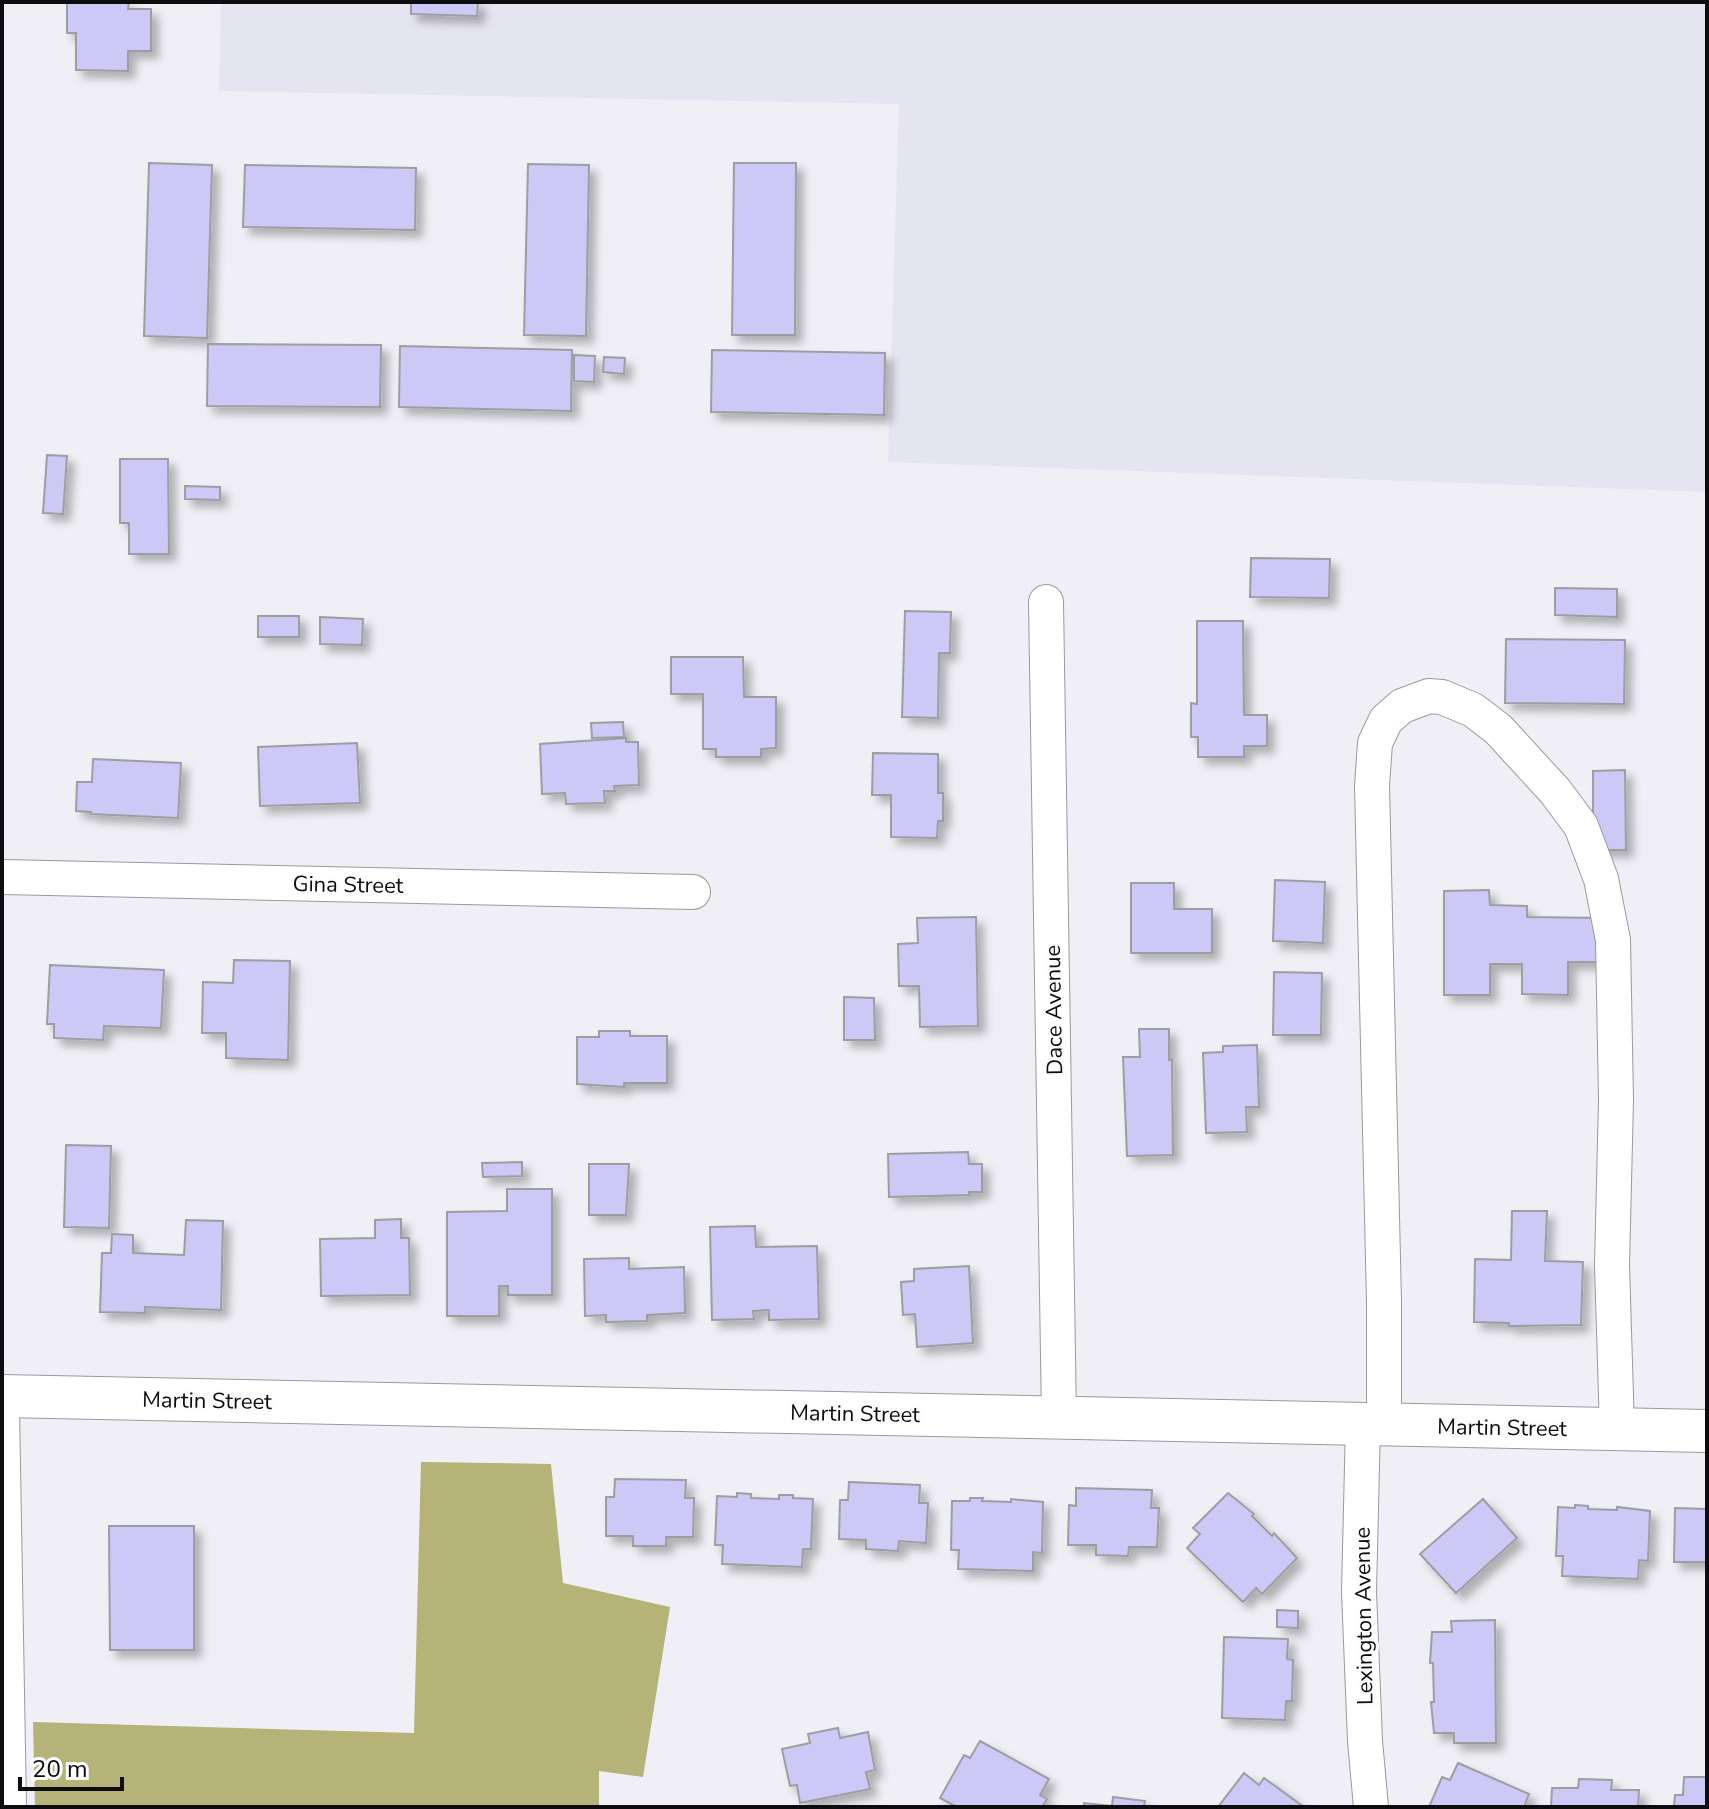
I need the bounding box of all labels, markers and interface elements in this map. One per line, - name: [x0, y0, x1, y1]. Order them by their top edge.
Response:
- street label: Gina Street: [292, 869, 404, 901]
- street label: Dace Avenue: [1038, 945, 1070, 1075]
- street label: Martin Street: [142, 1385, 272, 1417]
- street label: Martin Street: [790, 1398, 920, 1430]
- street label: Martin Street: [1437, 1412, 1567, 1444]
- street label: Lexington Avenue: [1347, 1527, 1381, 1705]
- scale bar: [20, 1741, 122, 1791]
- text: 20 m: [32, 1753, 88, 1785]

